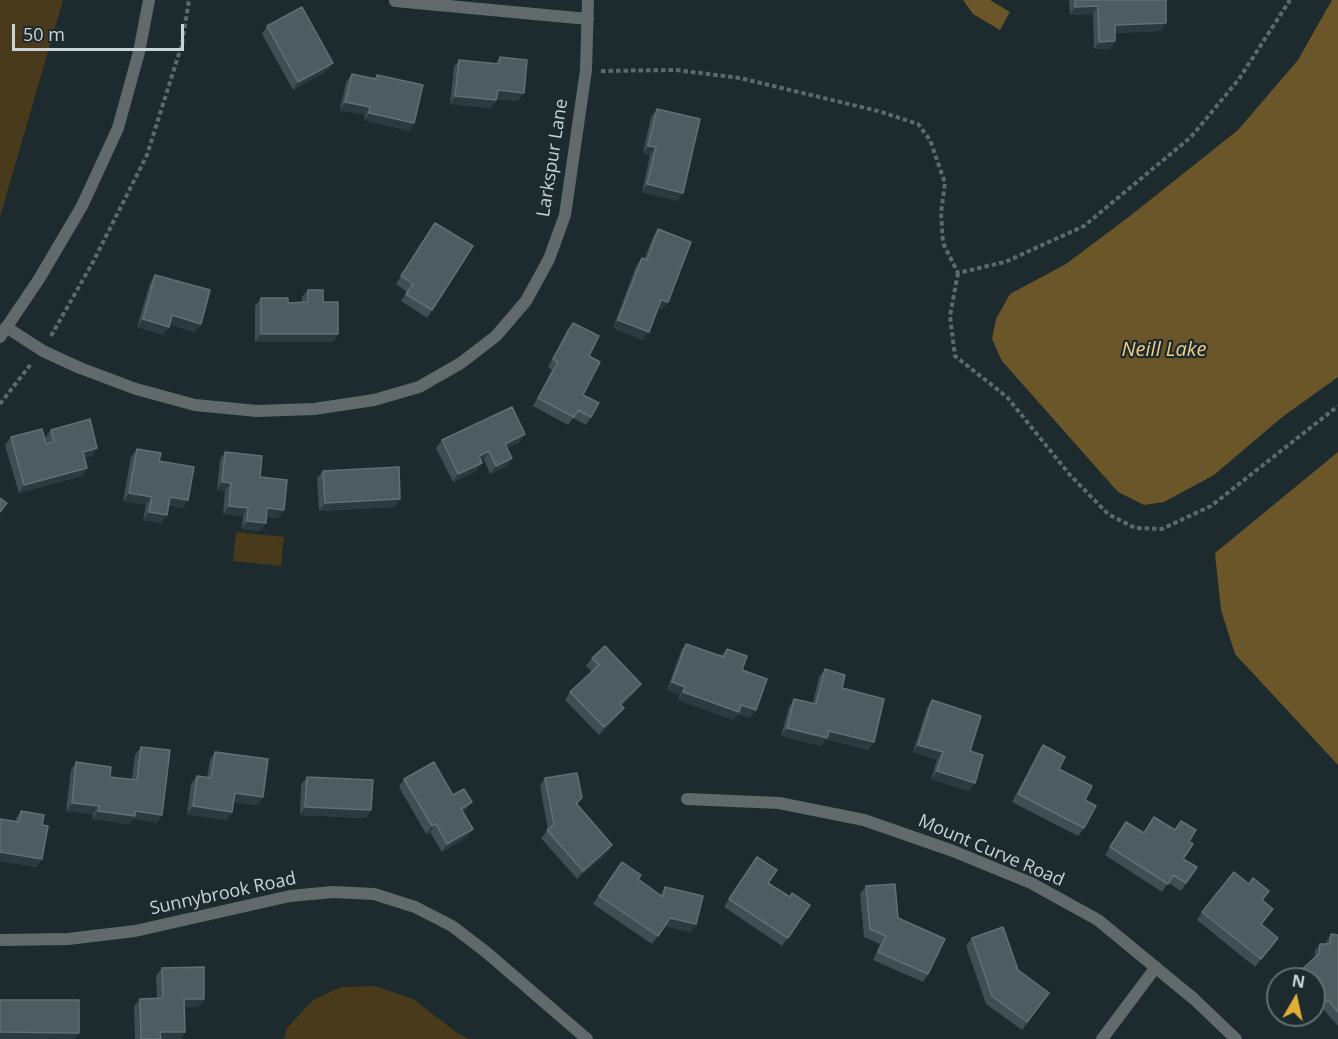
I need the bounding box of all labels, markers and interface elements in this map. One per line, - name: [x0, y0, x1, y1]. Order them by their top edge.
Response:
- scale bar: [15, 12, 188, 50]
- text: 50 m: [23, 22, 65, 46]
- street label: Larkspur Lane: [533, 97, 573, 219]
- water label: Neill Lake: [1121, 338, 1207, 362]
- street label: Mount Curve Road: [915, 810, 1067, 892]
- street label: Sunnybrook Road: [148, 868, 298, 920]
- north arrow: [1266, 967, 1326, 1027]
- text: N: [1290, 969, 1307, 993]

